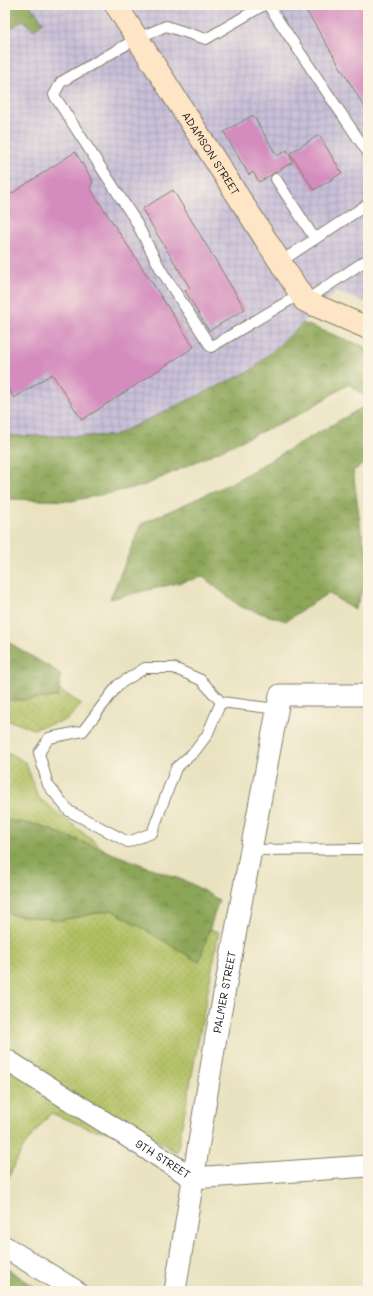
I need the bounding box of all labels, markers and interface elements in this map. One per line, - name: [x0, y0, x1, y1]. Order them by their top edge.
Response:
- street label: ADAMSON STREET: [179, 108, 243, 198]
- street label: PALMER STREET: [209, 950, 239, 1034]
- street label: 9TH STREET: [133, 1136, 194, 1182]

